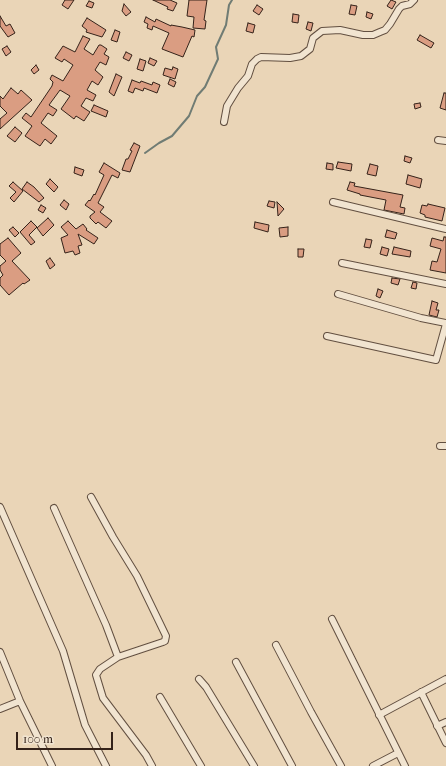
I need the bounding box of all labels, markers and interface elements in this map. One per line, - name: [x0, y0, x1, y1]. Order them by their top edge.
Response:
- scale bar: [18, 724, 115, 750]
- text: 100 m: [23, 732, 53, 746]

